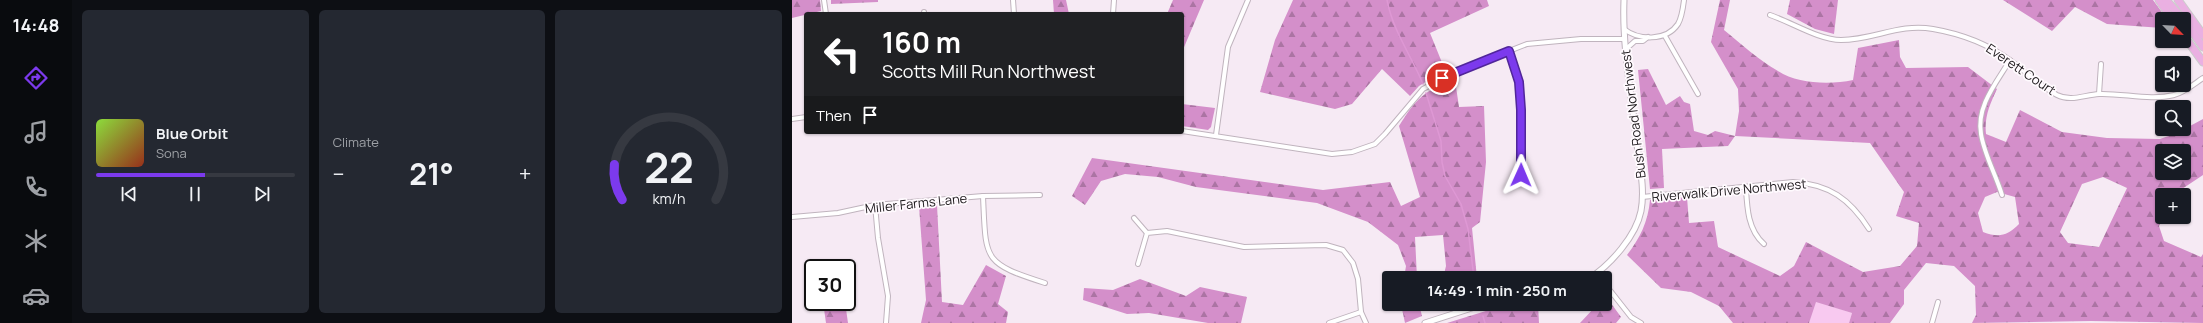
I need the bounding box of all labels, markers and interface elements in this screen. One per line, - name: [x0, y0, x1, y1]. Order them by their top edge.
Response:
- north arrow: [2155, 12, 2191, 48]
- map controls: [2155, 12, 2191, 224]
- text: 14:48: [13, 13, 59, 37]
- text: 160 m: [882, 23, 961, 61]
- icon: left: [816, 28, 868, 80]
- street label: Everett Court: [1983, 39, 2059, 99]
- street label: Bush Road Northwest: [1616, 48, 1650, 180]
- button: sound: [2155, 56, 2191, 92]
- text: Scotts Mill Run Northwest: [882, 59, 1096, 83]
- pin: [1425, 61, 1459, 95]
- icon: directions: [22, 64, 50, 92]
- icon: arrive: [1431, 67, 1453, 89]
- button: search: [2155, 100, 2191, 136]
- icon: arrive: [859, 104, 881, 126]
- text: Then: [816, 105, 851, 126]
- icon: music: [22, 118, 50, 146]
- text: Blue Orbit: [156, 123, 228, 144]
- text: Climate: [333, 133, 379, 151]
- text: 22: [644, 138, 693, 194]
- text: Sona: [156, 144, 187, 162]
- button: layers: [2155, 144, 2191, 180]
- text: 21°: [409, 153, 454, 194]
- position arrow: [1500, 154, 1542, 196]
- text: −: [333, 159, 345, 189]
- text: +: [519, 159, 531, 189]
- icon: phone: [22, 173, 50, 201]
- street label: Riverwalk Drive Northwest: [1651, 174, 1807, 206]
- icon: previous: [118, 183, 140, 205]
- icon: pause: [184, 183, 206, 205]
- icon: next: [251, 183, 273, 205]
- text: km/h: [652, 188, 685, 207]
- button: +: [2155, 188, 2191, 224]
- street label: Miller Farms Lane: [864, 189, 968, 217]
- icon: climate: [22, 227, 50, 255]
- speed limit sign: 30: [804, 259, 856, 311]
- text: 14:49 · 1 min · 250 m: [1427, 280, 1567, 301]
- icon: car: [22, 282, 50, 310]

